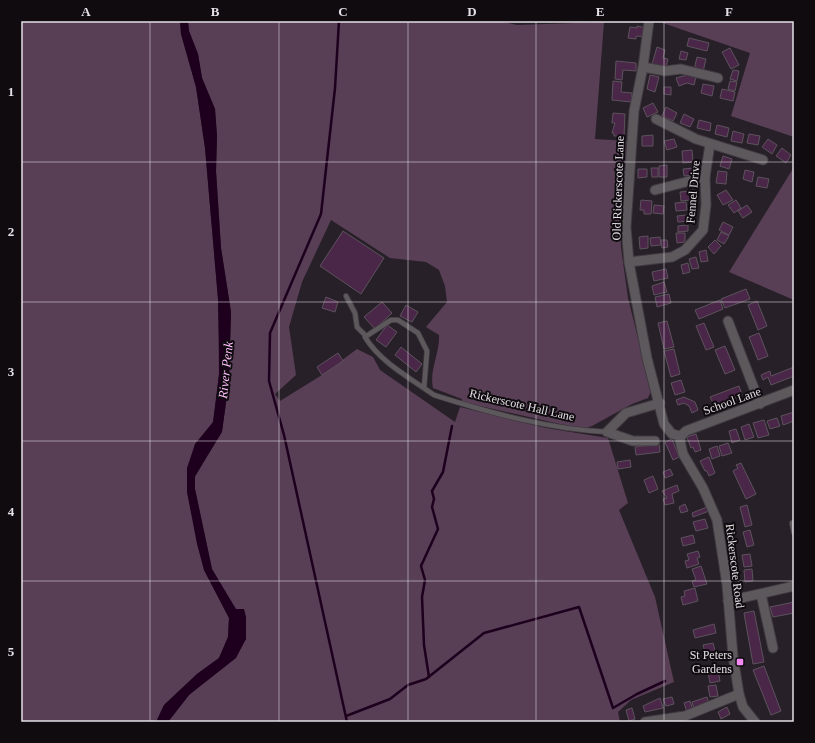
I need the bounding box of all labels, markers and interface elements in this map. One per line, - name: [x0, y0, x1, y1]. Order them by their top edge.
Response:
- text: A: [81, 4, 91, 19]
- text: B: [211, 4, 220, 19]
- text: C: [338, 4, 348, 19]
- text: D: [467, 4, 477, 19]
- text: E: [596, 4, 604, 19]
- text: F: [725, 4, 733, 19]
- text: 1: [8, 84, 14, 99]
- street label: Old Rickerscote Lane: [609, 135, 627, 241]
- street label: Fennel Drive: [683, 160, 703, 224]
- text: 2: [8, 224, 14, 239]
- water label: River Penk: [215, 341, 236, 400]
- text: 3: [8, 364, 15, 379]
- street label: School Lane: [701, 384, 763, 418]
- street label: Rickerscote Hall Lane: [468, 386, 576, 424]
- text: 4: [8, 504, 15, 519]
- street label: Rickerscote Road: [723, 523, 747, 609]
- text: 5: [8, 644, 15, 659]
- place label: St Peters Gardens: [690, 648, 732, 676]
- marker: St Peters Gardens: [735, 657, 745, 667]

